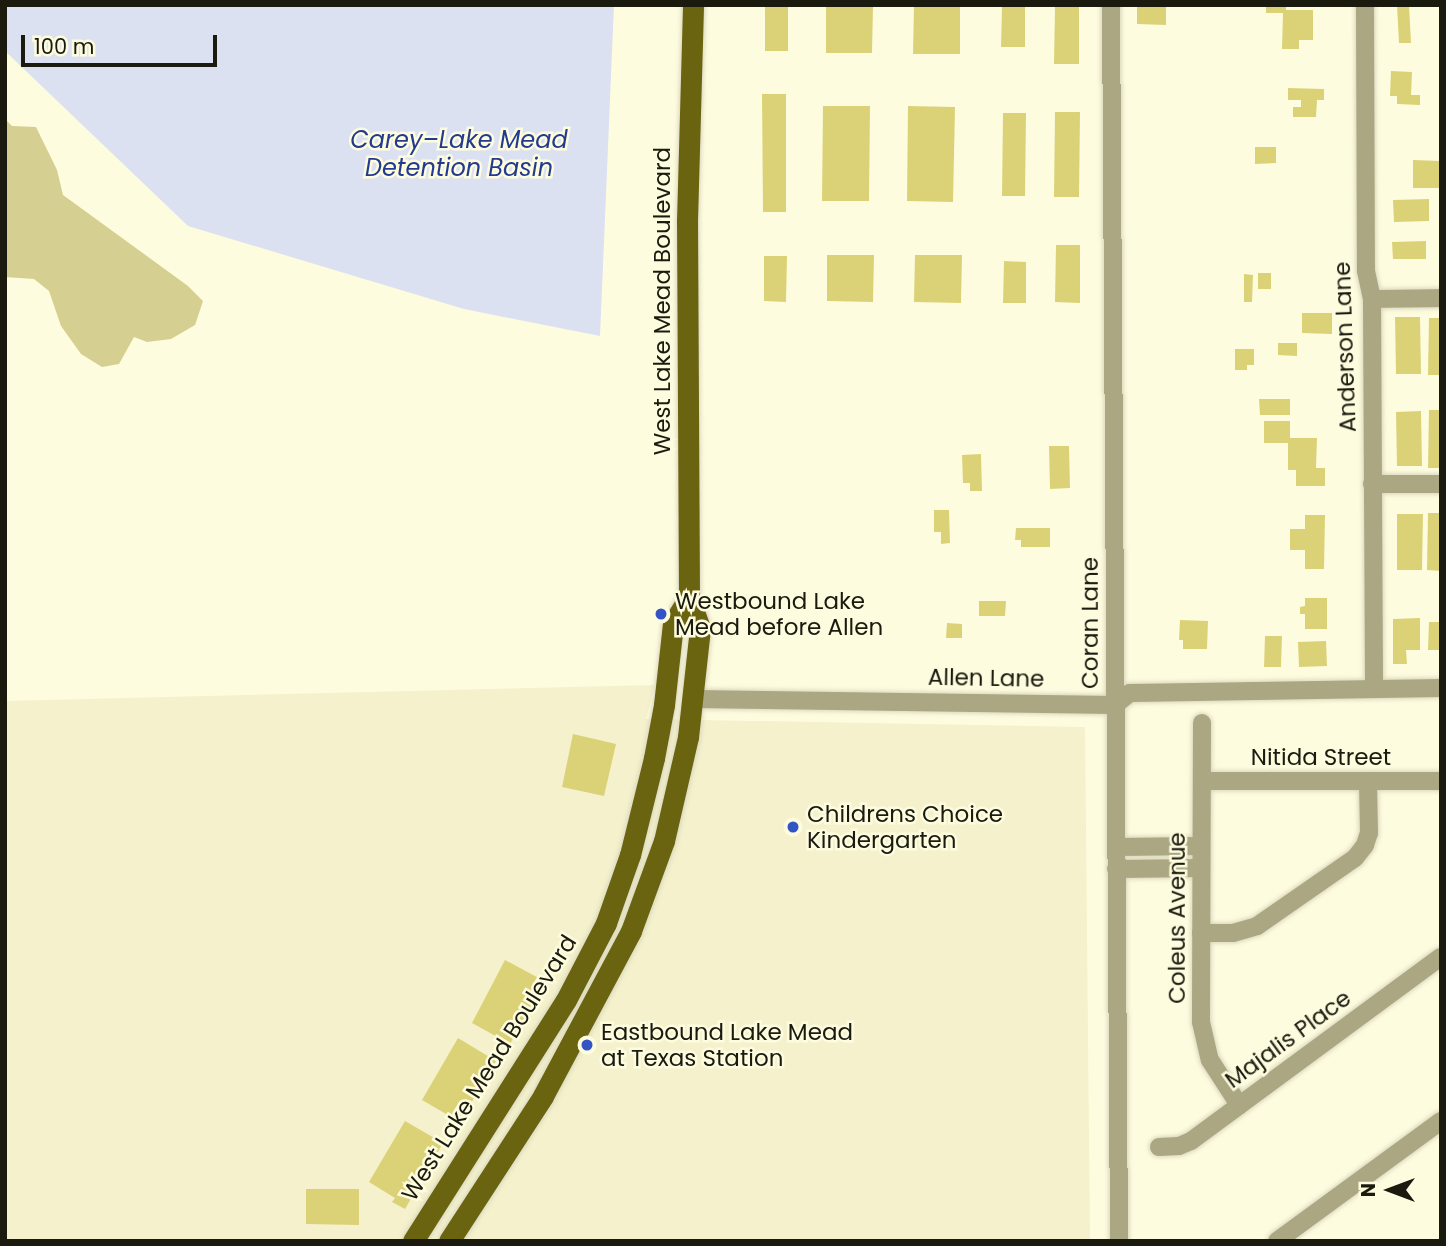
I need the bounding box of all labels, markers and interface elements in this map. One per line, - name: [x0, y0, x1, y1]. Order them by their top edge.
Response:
- scale bar: [24, 21, 220, 65]
- text: 100 m: [34, 32, 94, 61]
- water label: Carey–Lake Mead Detention Basin: [350, 126, 568, 182]
- street label: West Lake Mead Boulevard: [648, 147, 676, 455]
- street label: Anderson Lane: [1328, 261, 1362, 433]
- street label: Coran Lane: [1076, 557, 1104, 689]
- place label: Westbound Lake Mead before Allen: [675, 587, 883, 641]
- marker: Westbound Lake Mead before Allen: [653, 606, 669, 622]
- street label: Allen Lane: [928, 663, 1044, 693]
- street label: Nitida Street: [1251, 743, 1391, 771]
- place label: Childrens Choice Kindergarten: [807, 800, 1003, 854]
- marker: Childrens Choice Kindergarten: [785, 819, 801, 835]
- street label: Coleus Avenue: [1163, 832, 1191, 1004]
- street label: West Lake Mead Boulevard: [396, 930, 582, 1206]
- street label: Majalis Place: [1220, 984, 1356, 1094]
- place label: Eastbound Lake Mead at Texas Station: [601, 1018, 853, 1072]
- marker: Eastbound Lake Mead at Texas Station: [579, 1037, 595, 1053]
- north arrow: [1355, 1155, 1425, 1225]
- text: N: [1355, 1183, 1382, 1197]

